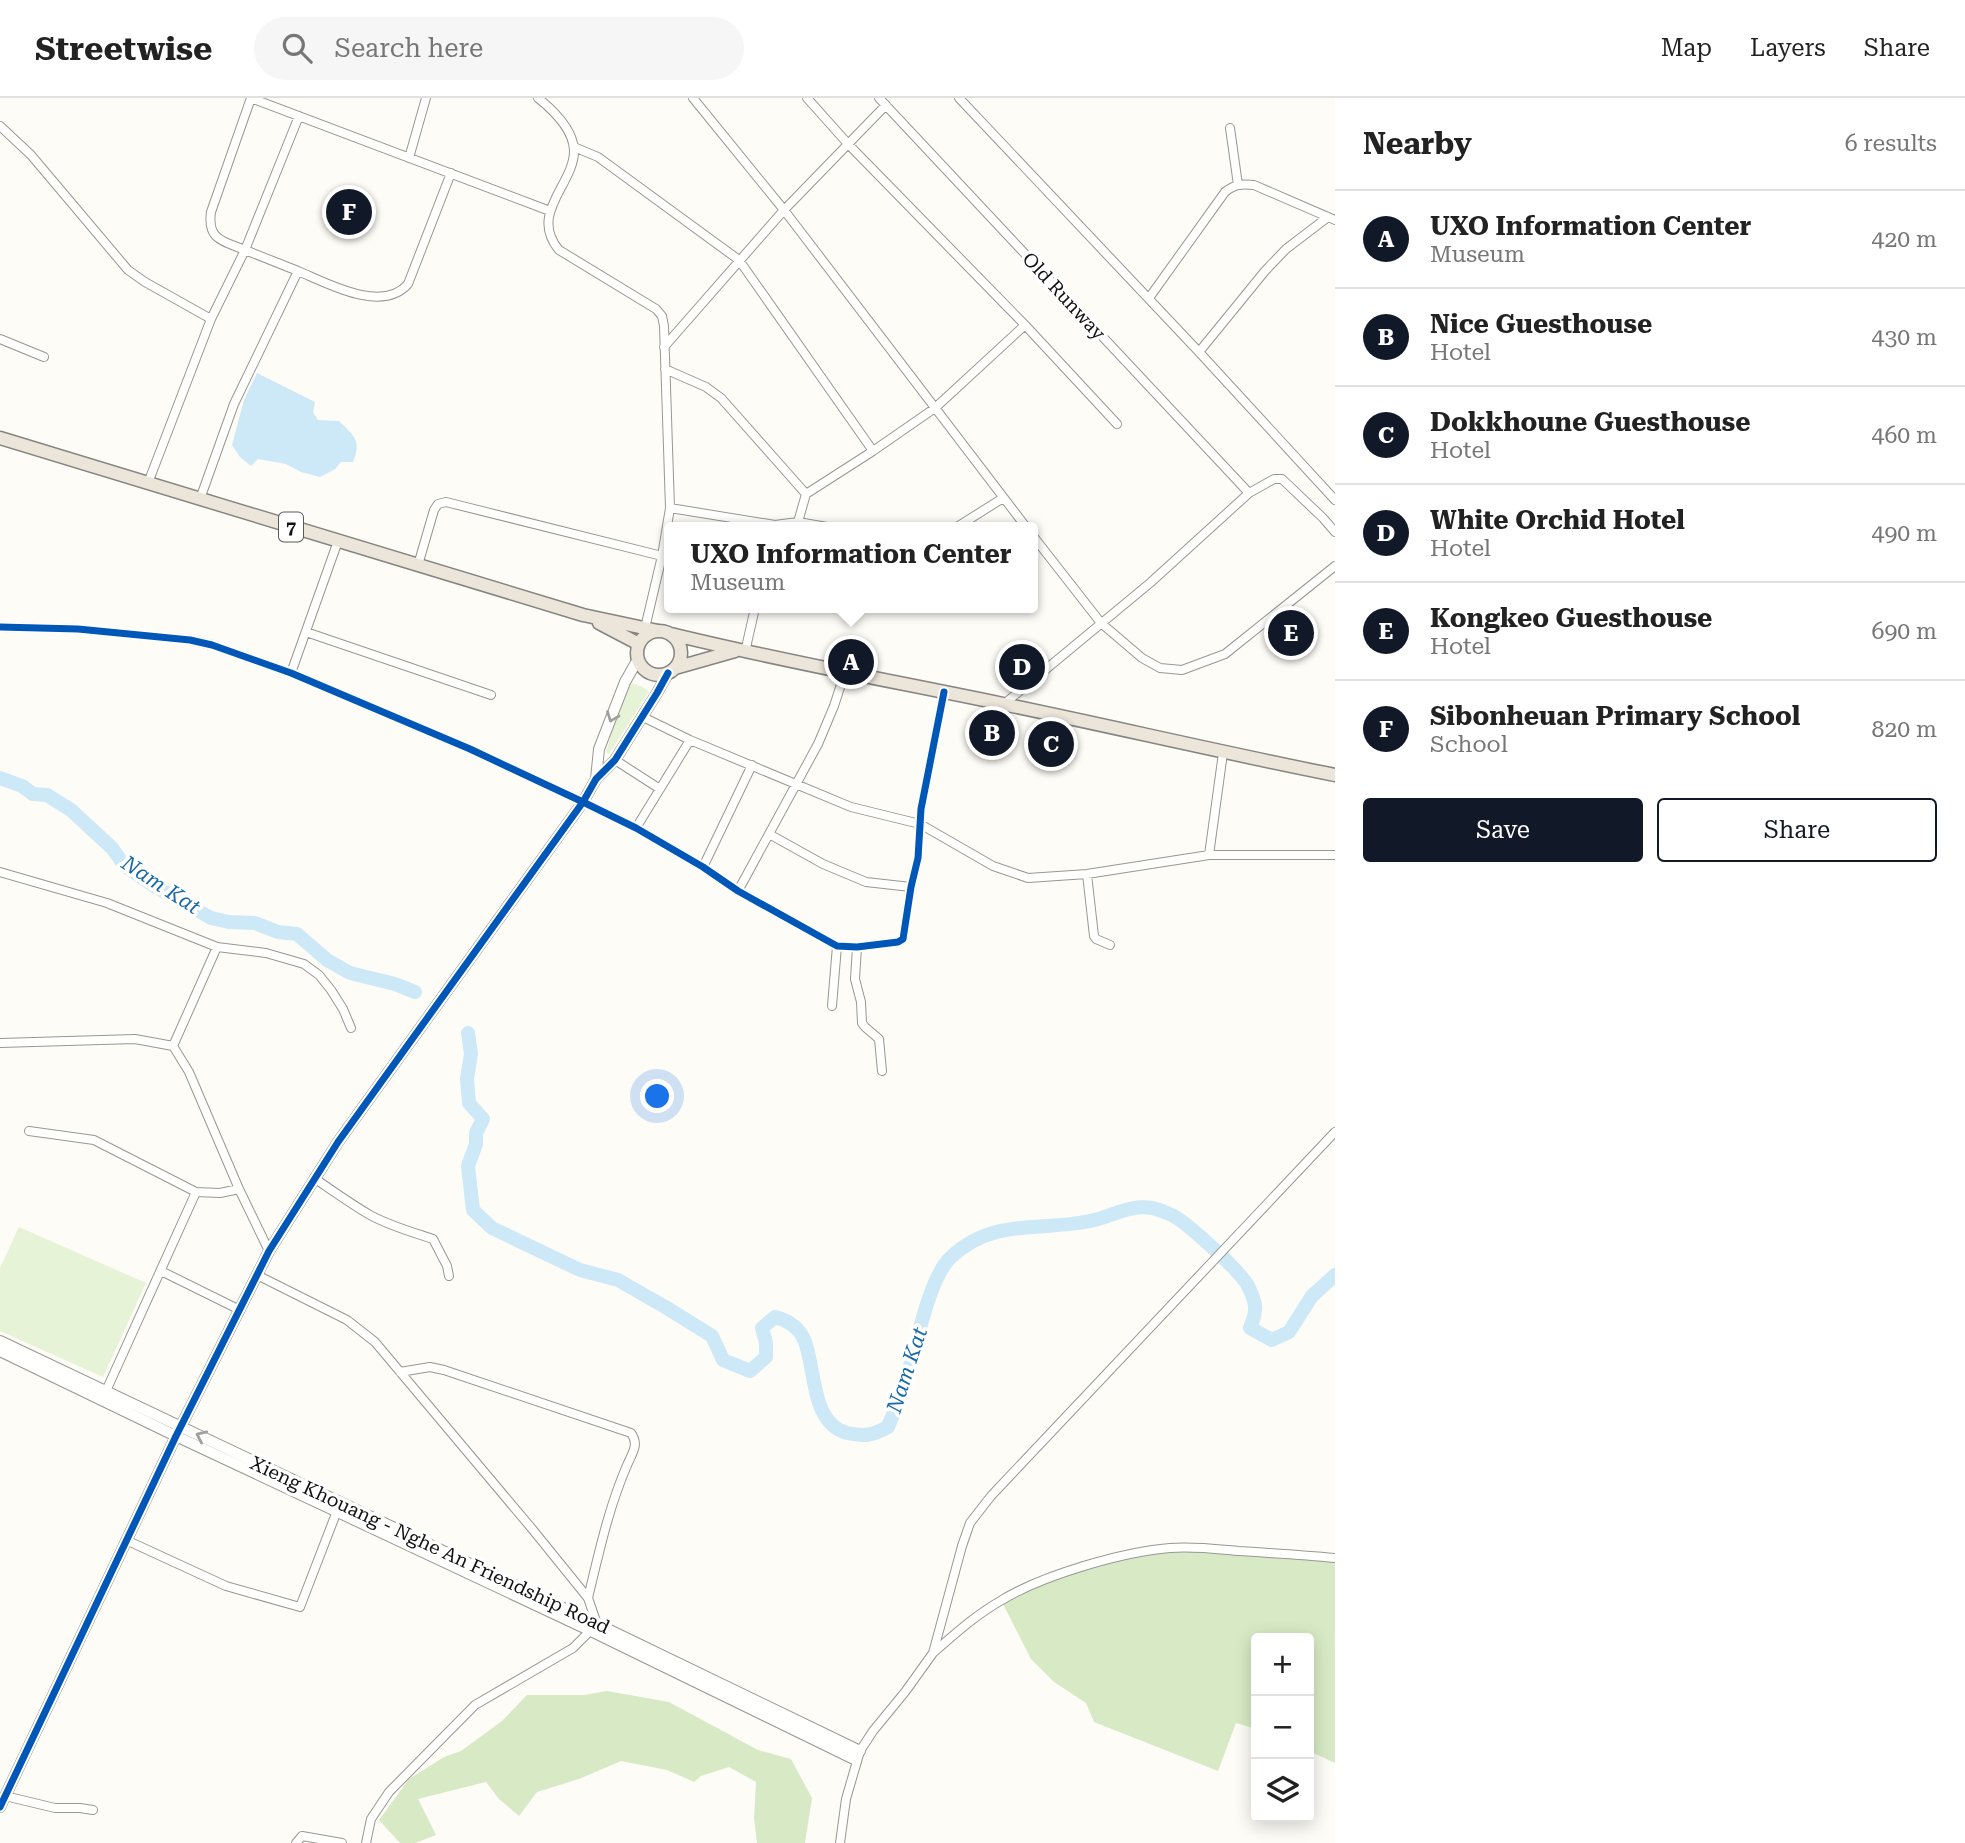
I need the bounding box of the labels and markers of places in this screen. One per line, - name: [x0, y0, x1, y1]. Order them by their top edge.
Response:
- pin: F: [326, 186, 372, 238]
- pin: E: [1268, 607, 1314, 659]
- pin: A: [828, 636, 874, 688]
- pin: D: [999, 641, 1045, 693]
- pin: B: [969, 707, 1015, 759]
- pin: C: [1028, 718, 1074, 770]

